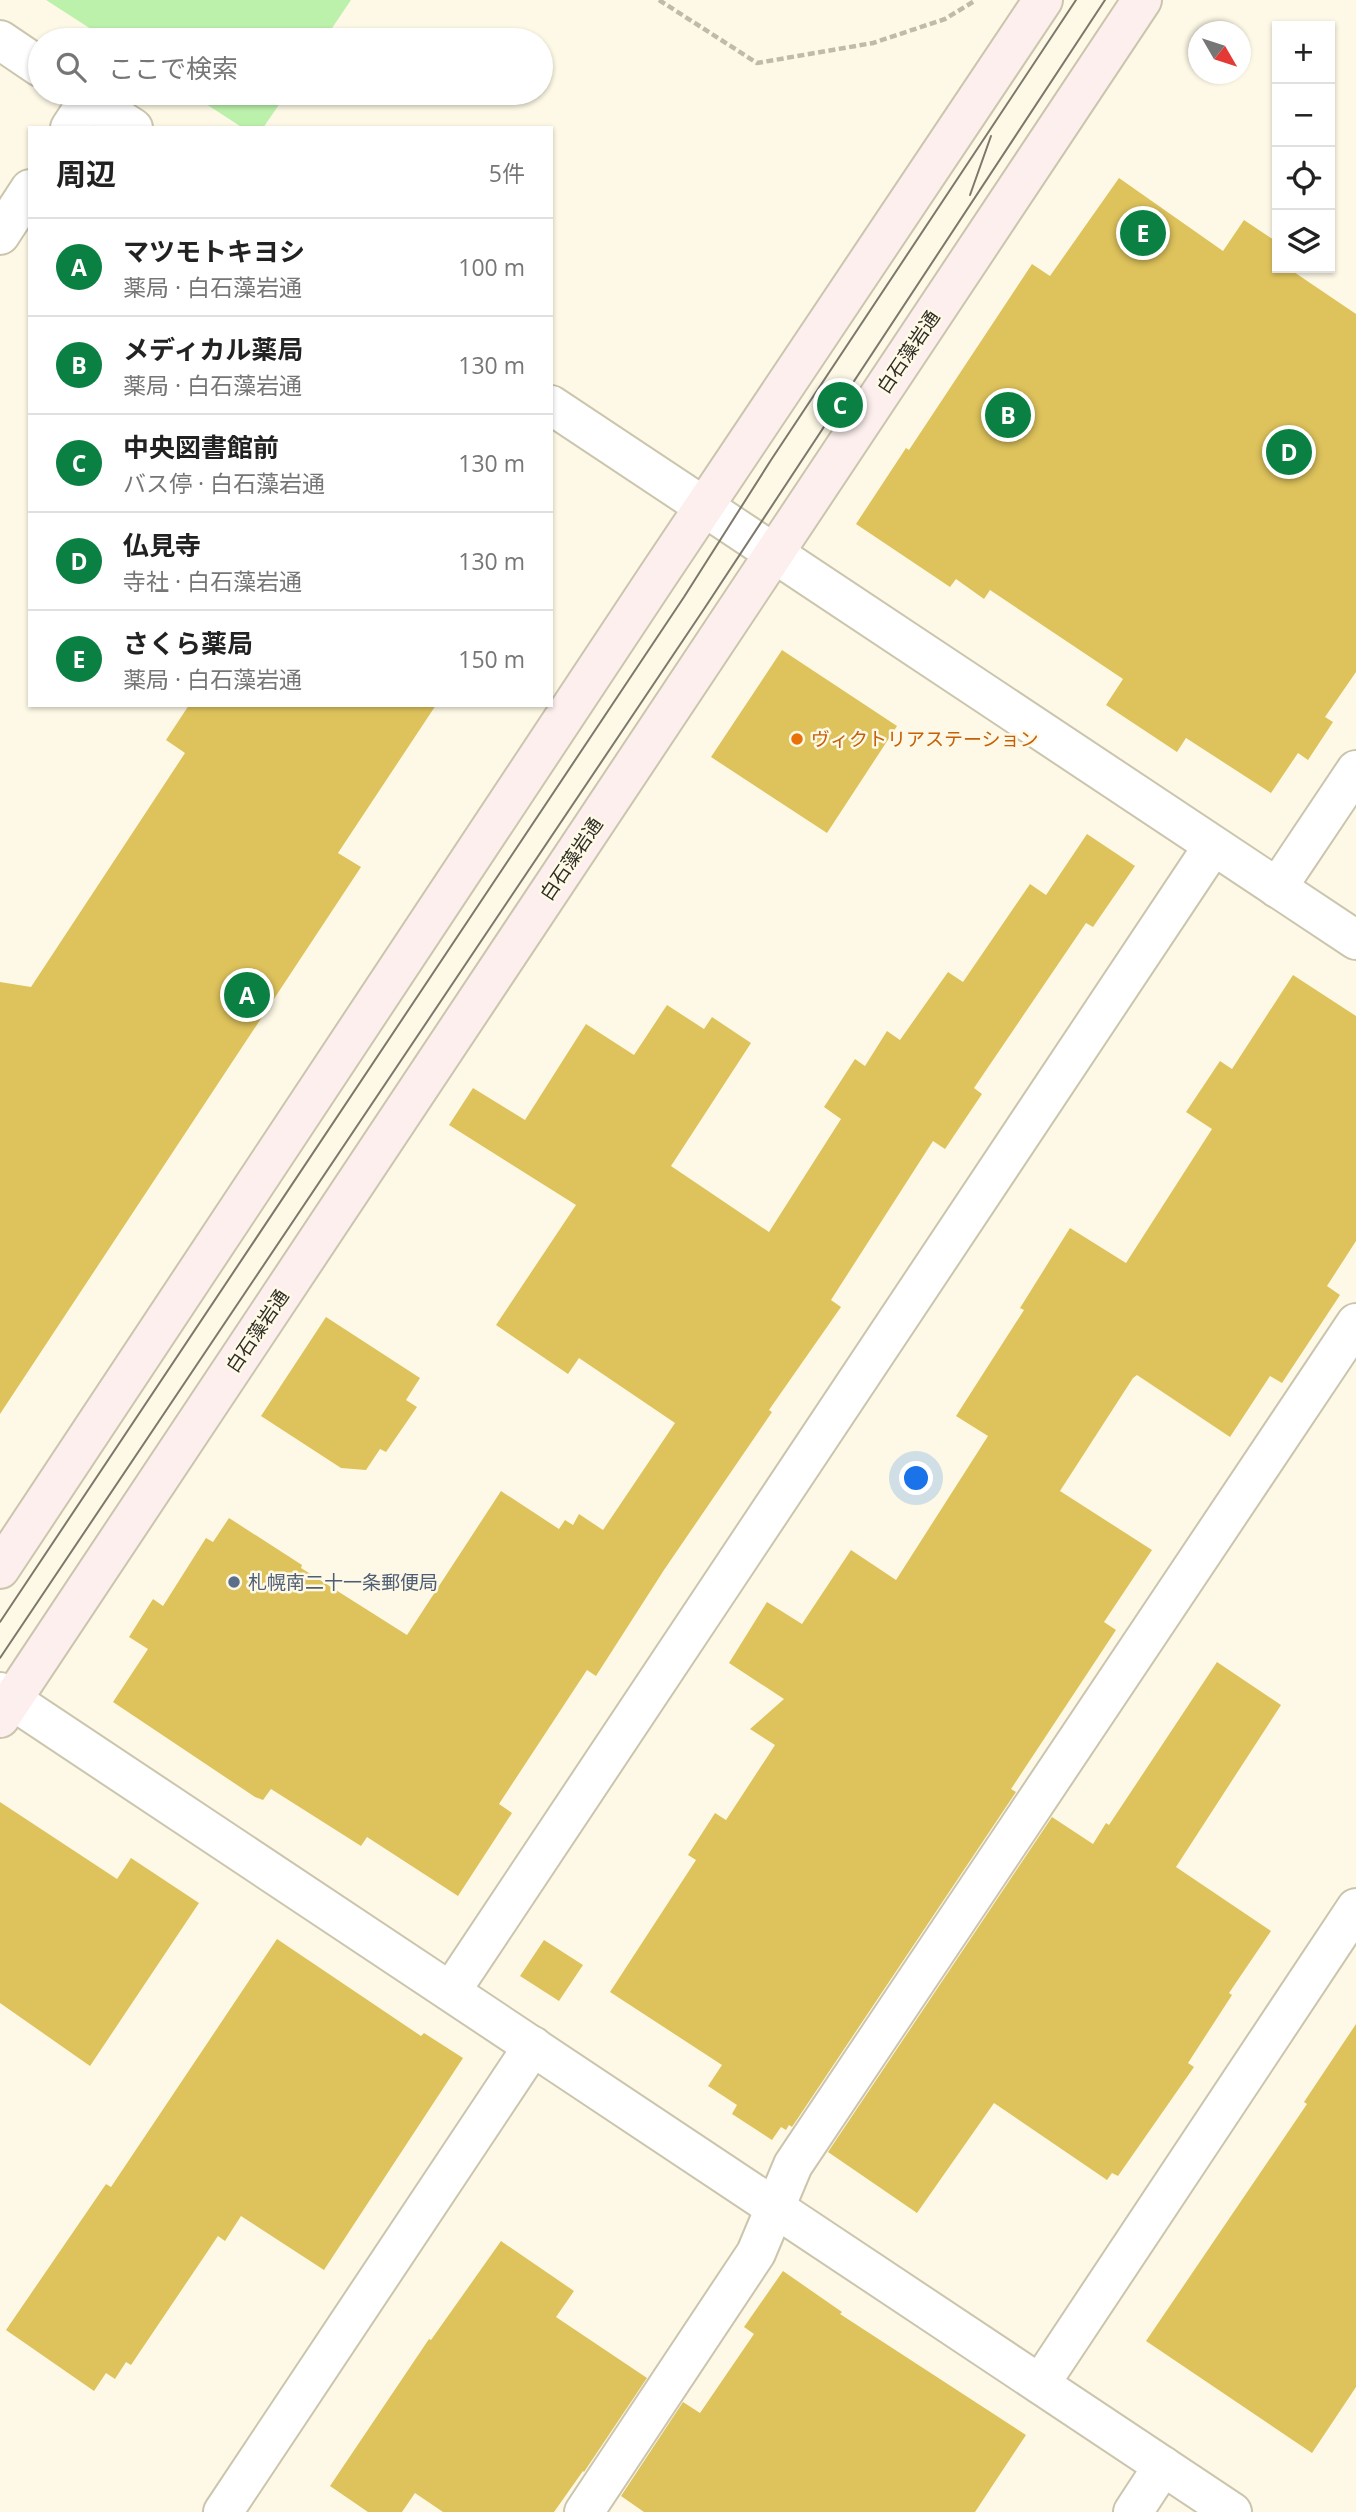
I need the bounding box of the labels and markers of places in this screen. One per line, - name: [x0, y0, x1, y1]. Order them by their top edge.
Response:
- pin: E: [1120, 207, 1166, 259]
- pin: C: [817, 379, 863, 431]
- pin: B: [985, 389, 1031, 441]
- pin: D: [1266, 426, 1312, 478]
- place label: ヴィクトリアステーション: [811, 726, 1039, 752]
- marker: ヴィクトリアステーション: [789, 731, 805, 747]
- pin: A: [224, 969, 270, 1021]
- place label: 札幌南二十一条郵便局: [248, 1569, 438, 1595]
- marker: 札幌南二十一条郵便局: [226, 1574, 242, 1590]

